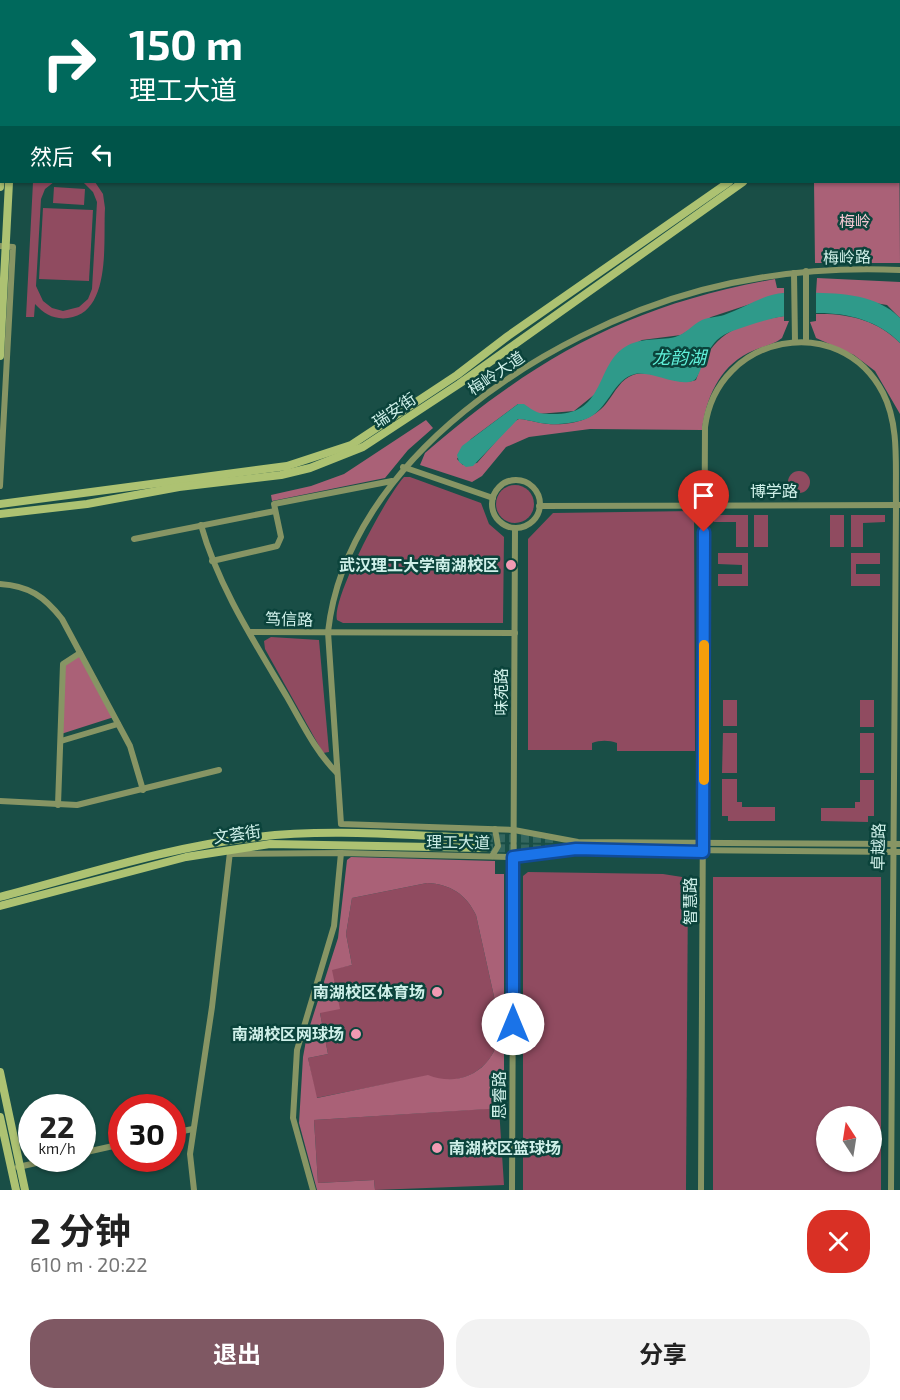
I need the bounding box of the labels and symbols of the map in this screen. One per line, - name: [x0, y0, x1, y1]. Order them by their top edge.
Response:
- park label: 梅岭: [839, 211, 871, 230]
- street label: 梅岭路: [823, 247, 871, 266]
- water label: 龙韵湖: [652, 346, 709, 368]
- street label: 梅岭大道: [464, 347, 528, 398]
- street label: 瑞安街: [369, 388, 419, 431]
- pin: [678, 470, 729, 532]
- street label: 博学路: [750, 481, 798, 500]
- place label: 武汉理工大学南湖校区: [339, 555, 499, 574]
- marker: 武汉理工大学南湖校区: [504, 558, 518, 572]
- street label: 笃信路: [265, 609, 313, 628]
- street label: 味苑路: [491, 668, 510, 716]
- street label: 文荟街: [212, 821, 262, 846]
- street label: 卓越路: [868, 823, 887, 871]
- street label: 理工大道: [426, 831, 490, 852]
- street label: 智慧路: [680, 877, 699, 925]
- place label: 南湖校区体育场: [313, 982, 425, 1001]
- marker: 南湖校区体育场: [430, 985, 444, 999]
- position arrow: [481, 992, 545, 1056]
- place label: 南湖校区网球场: [232, 1024, 344, 1043]
- marker: 南湖校区网球场: [349, 1027, 363, 1041]
- street label: 思睿路: [489, 1071, 508, 1119]
- speed limit sign: 30: [108, 1094, 186, 1172]
- north arrow: [816, 1106, 882, 1172]
- place label: 南湖校区篮球场: [449, 1138, 561, 1157]
- marker: 南湖校区篮球场: [430, 1141, 444, 1155]

